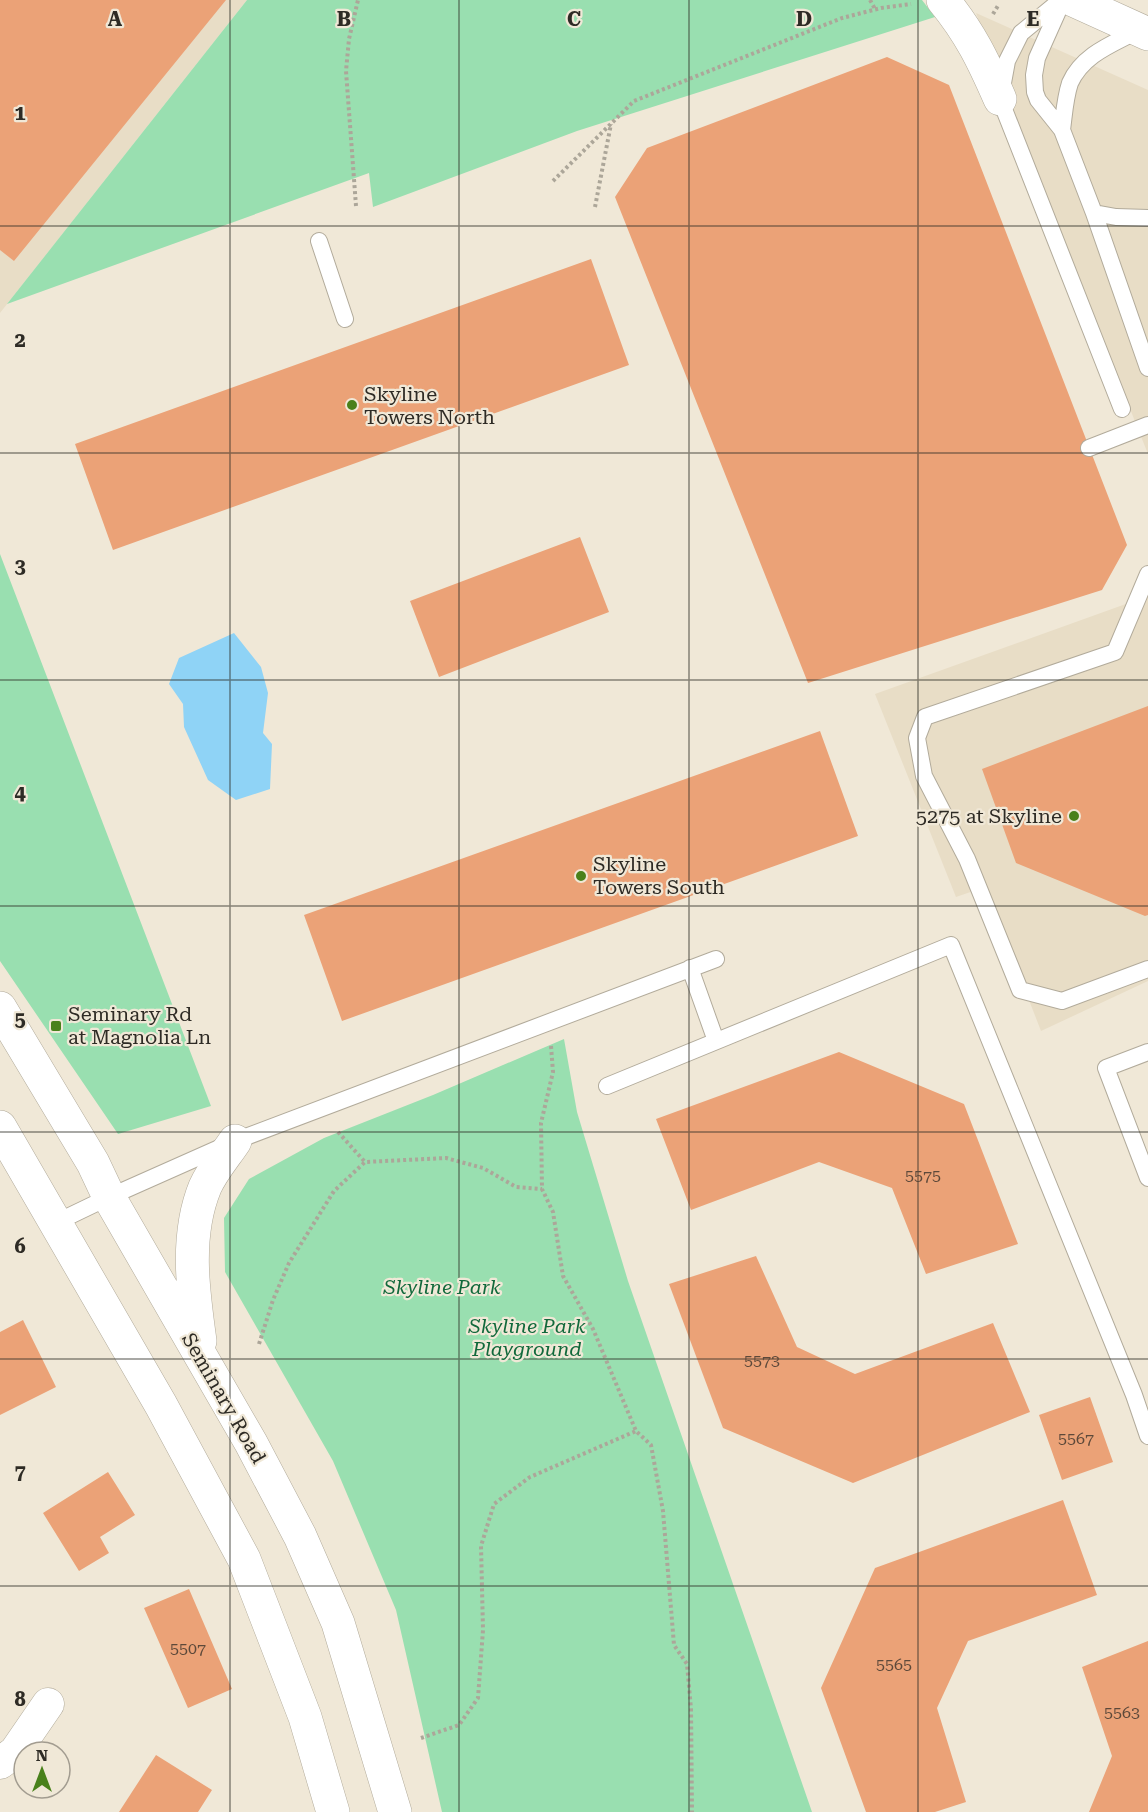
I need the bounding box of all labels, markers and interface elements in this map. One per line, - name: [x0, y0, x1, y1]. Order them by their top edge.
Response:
- text: A: [108, 7, 123, 31]
- text: B: [337, 7, 351, 31]
- text: C: [567, 7, 581, 31]
- text: D: [796, 7, 812, 31]
- text: E: [1027, 7, 1040, 31]
- text: 1: [14, 101, 26, 125]
- text: 2: [14, 328, 26, 352]
- place label: Skyline Towers North: [364, 382, 495, 429]
- marker: Skyline Towers North: [345, 398, 359, 412]
- text: 3: [14, 554, 26, 578]
- text: 4: [14, 781, 26, 805]
- place label: 5275 at Skyline: [916, 804, 1062, 828]
- marker: 5275 at Skyline: [1067, 809, 1081, 823]
- place label: Skyline Towers South: [593, 852, 725, 899]
- marker: Skyline Towers South: [574, 869, 588, 883]
- place label: Seminary Rd at Magnolia Ln: [68, 1002, 211, 1049]
- text: 5: [14, 1007, 26, 1031]
- marker: Seminary Rd at Magnolia Ln: [49, 1019, 63, 1033]
- house number: 5575: [905, 1166, 941, 1185]
- text: 6: [14, 1234, 26, 1258]
- park label: Skyline Park: [383, 1275, 501, 1299]
- park label: Skyline Park Playground: [468, 1314, 586, 1361]
- street label: Seminary Road: [177, 1328, 271, 1468]
- house number: 5573: [744, 1351, 780, 1370]
- house number: 5567: [1058, 1429, 1094, 1448]
- text: 7: [14, 1460, 26, 1484]
- house number: 5507: [170, 1639, 206, 1658]
- house number: 5565: [876, 1655, 912, 1674]
- text: 8: [14, 1687, 26, 1711]
- house number: 5563: [1104, 1703, 1140, 1722]
- north arrow: [12, 1740, 72, 1800]
- text: N: [36, 1746, 48, 1765]

